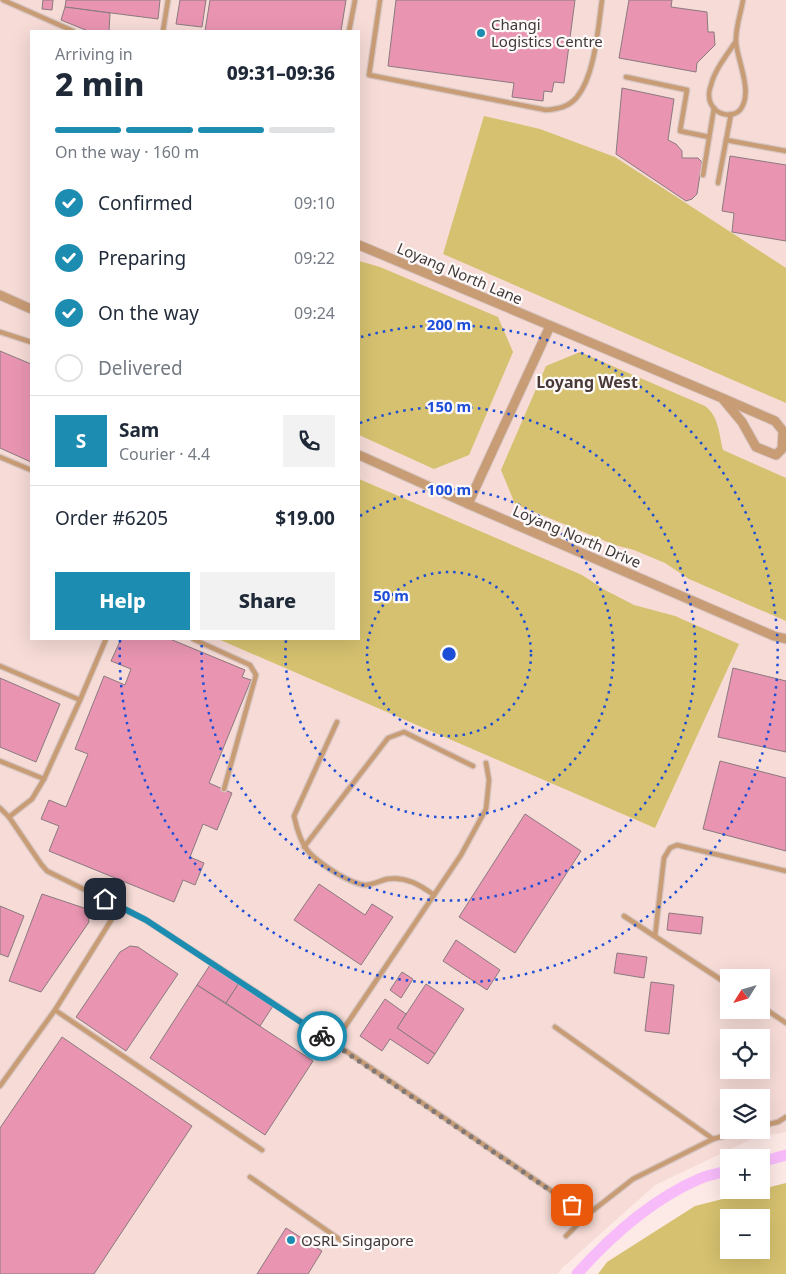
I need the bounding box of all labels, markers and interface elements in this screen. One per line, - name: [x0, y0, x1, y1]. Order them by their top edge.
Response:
- place label: Changi Logistics Centre: [491, 14, 603, 51]
- marker: Changi Logistics Centre: [475, 27, 487, 39]
- text: Arriving in: [55, 43, 133, 65]
- text: 09:31–09:36: [227, 60, 335, 86]
- text: 2 min: [55, 62, 144, 105]
- text: On the way · 160 m: [55, 141, 199, 163]
- icon: check: [55, 189, 83, 217]
- text: Confirmed: [98, 190, 193, 216]
- text: 09:10: [294, 192, 335, 214]
- street label: Loyang North Lane: [394, 238, 526, 308]
- icon: check: [55, 244, 83, 272]
- text: Preparing: [98, 245, 186, 271]
- text: 09:22: [294, 247, 335, 269]
- icon: check: [55, 299, 83, 327]
- text: On the way: [98, 300, 199, 326]
- text: 09:24: [294, 302, 335, 324]
- text: 200 m: [427, 314, 471, 334]
- text: Delivered: [98, 355, 183, 381]
- district label: Loyang West: [536, 371, 638, 393]
- text: 150 m: [427, 396, 471, 416]
- button: phone: [283, 415, 335, 467]
- text: Sam: [119, 417, 159, 443]
- text: S: [76, 428, 86, 454]
- text: Courier · 4.4: [119, 443, 210, 465]
- text: 100 m: [427, 479, 471, 499]
- street label: Loyang North Drive: [510, 500, 644, 572]
- text: Order #6205: [55, 505, 168, 531]
- text: $19.00: [275, 505, 335, 531]
- button: Help: [55, 572, 190, 630]
- button: Share: [200, 572, 335, 630]
- text: 50 m: [373, 585, 409, 605]
- centre of rings: [440, 645, 458, 663]
- pin: [84, 878, 126, 920]
- icon: home: [91, 885, 119, 913]
- north arrow: [720, 969, 770, 1019]
- map controls: [720, 969, 770, 1259]
- courier: [297, 1011, 347, 1061]
- icon: bike: [308, 1022, 336, 1050]
- button: locate: [720, 1029, 770, 1079]
- button: layers: [720, 1089, 770, 1139]
- button: +: [720, 1149, 770, 1199]
- pin: [551, 1184, 593, 1226]
- icon: bag: [558, 1191, 586, 1219]
- button: −: [720, 1209, 770, 1259]
- place label: OSRL Singapore: [301, 1230, 414, 1250]
- marker: OSRL Singapore: [285, 1234, 297, 1246]

